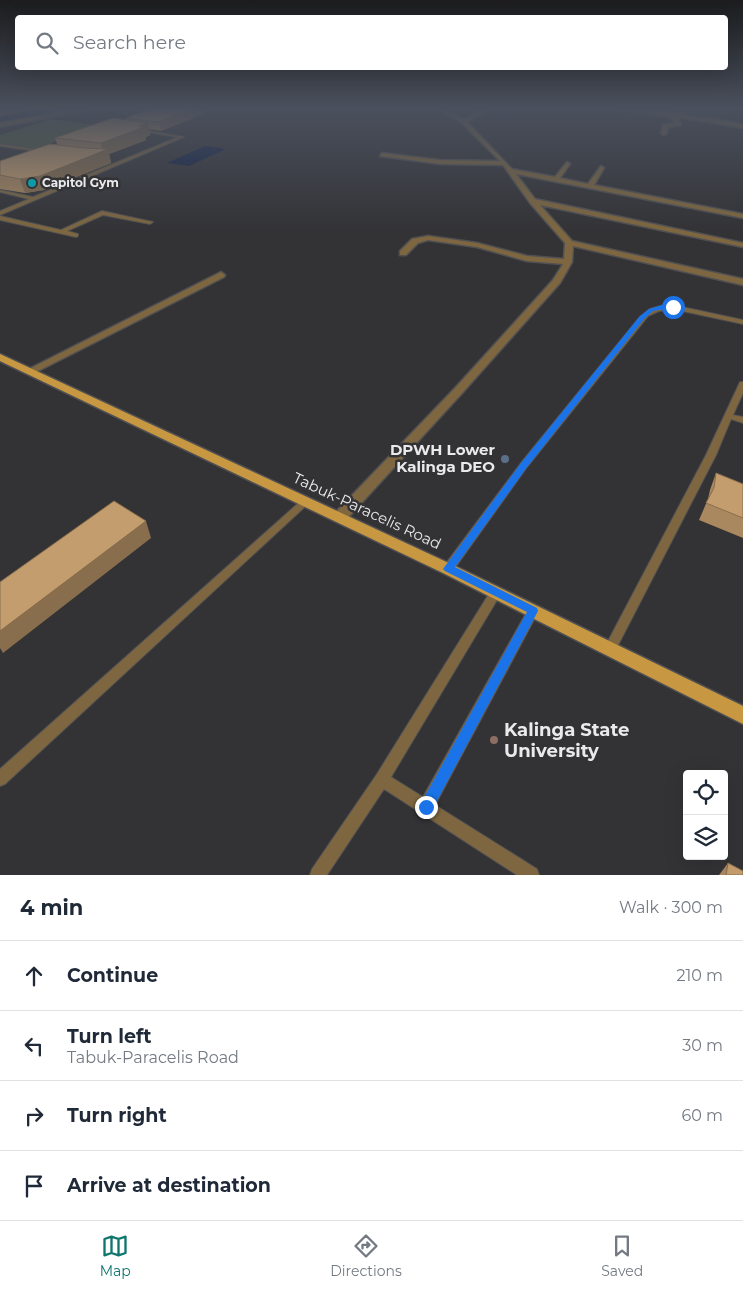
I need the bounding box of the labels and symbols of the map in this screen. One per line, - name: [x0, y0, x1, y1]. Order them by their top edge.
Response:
- place label: Capitol Gym: [42, 175, 119, 190]
- marker: Capitol Gym: [26, 177, 38, 189]
- route start: [662, 296, 685, 319]
- place label: DPWH Lower Kalinga DEO: [390, 440, 496, 476]
- marker: DPWH Lower Kalinga DEO: [499, 453, 511, 465]
- street label: Tabuk-Paracelis Road: [290, 468, 444, 553]
- place label: Kalinga State University: [504, 719, 629, 762]
- marker: Kalinga State University: [488, 734, 500, 746]
- route end: [415, 796, 438, 819]

